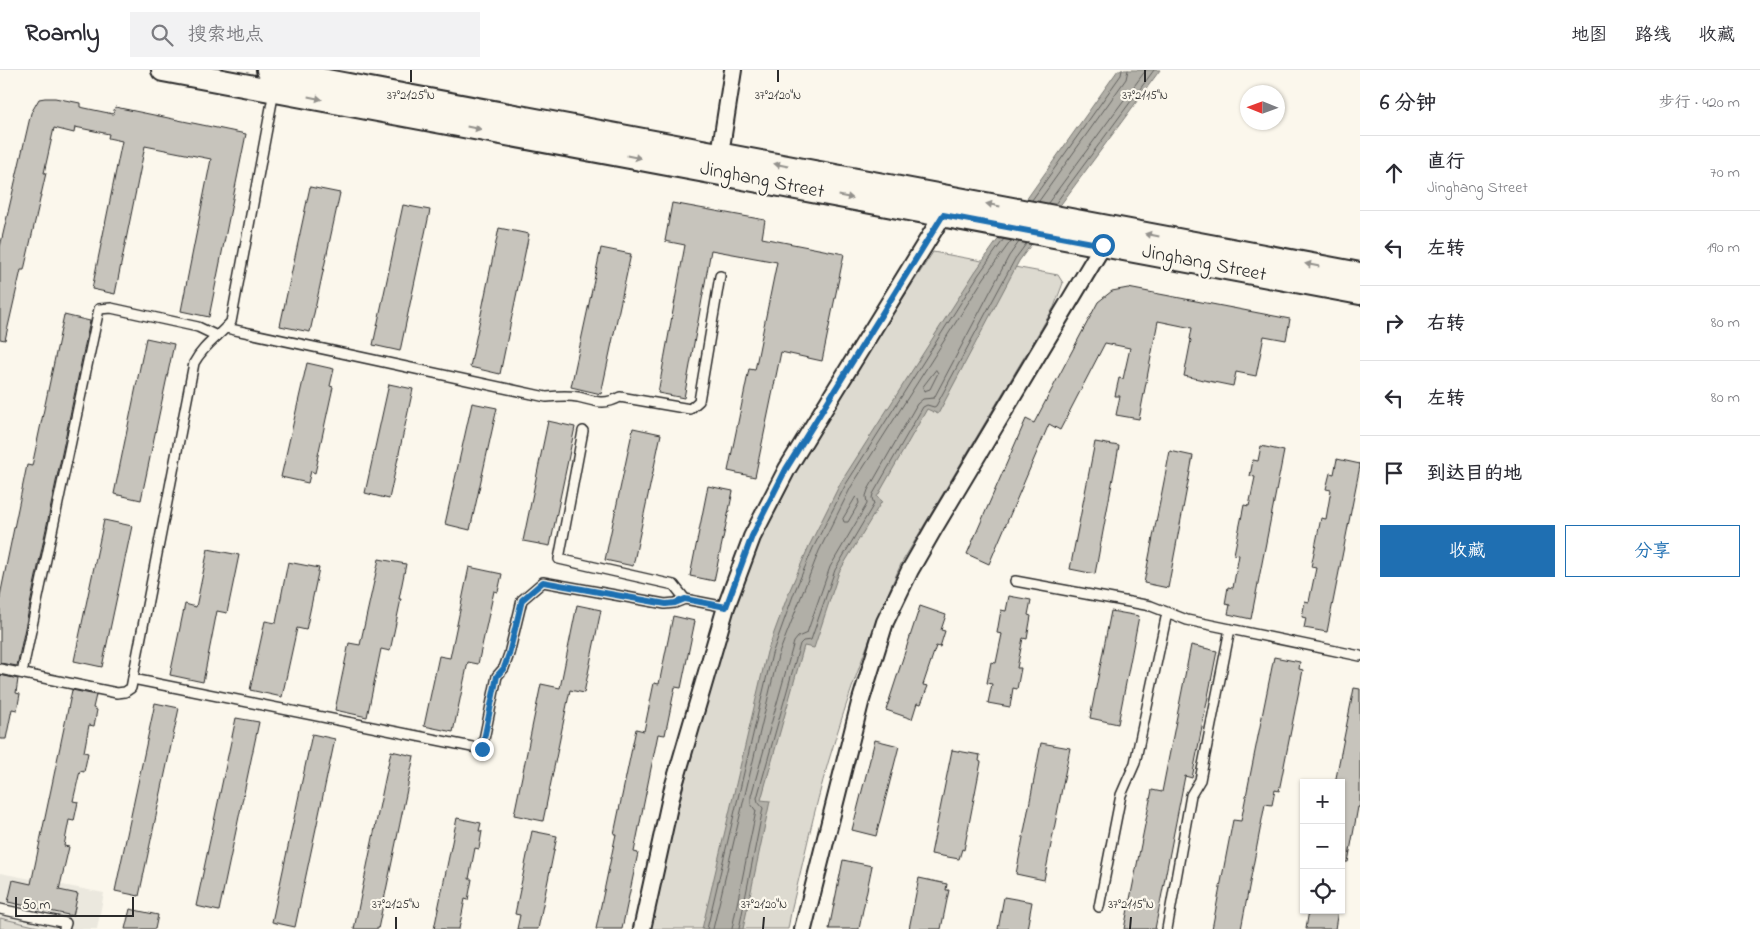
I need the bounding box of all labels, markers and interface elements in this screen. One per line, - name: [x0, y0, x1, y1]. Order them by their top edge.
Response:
- search box: [130, 12, 480, 57]
- text: Roamly: [25, 17, 100, 52]
- icon: search: [148, 21, 176, 49]
- text: 搜索地点: [188, 22, 264, 49]
- text: 地图: [1571, 23, 1607, 49]
- text: 路线: [1635, 23, 1671, 49]
- text: 收藏: [1699, 23, 1735, 49]
- north arrow: [1240, 85, 1285, 130]
- text: 37°21'25"N: [387, 87, 435, 105]
- text: 37°21'20"N: [755, 87, 801, 105]
- text: 37°21'15"N: [1122, 87, 1168, 105]
- text: 6 分钟: [1380, 89, 1437, 119]
- text: 步行 · 420 m: [1659, 91, 1740, 115]
- one-way arrow: [307, 94, 322, 102]
- one-way arrow: [467, 124, 483, 132]
- text: 直行: [1427, 149, 1465, 176]
- one-way arrow: [627, 154, 643, 162]
- street label: Jinghang Street: [697, 155, 827, 208]
- icon: ahead: [1380, 159, 1408, 187]
- one-way arrow: [773, 161, 789, 169]
- text: 70 m: [1710, 161, 1740, 185]
- text: Jinghang Street: [1427, 176, 1528, 200]
- one-way arrow: [838, 193, 854, 201]
- one-way arrow: [985, 201, 1000, 209]
- one-way arrow: [1145, 231, 1160, 239]
- route start: [1092, 234, 1115, 257]
- icon: left: [1380, 234, 1408, 262]
- text: 左转: [1427, 236, 1465, 263]
- text: 190 m: [1707, 236, 1740, 260]
- street label: Jinghang Street: [1139, 238, 1269, 291]
- one-way arrow: [1304, 261, 1320, 269]
- icon: right: [1380, 309, 1408, 337]
- text: 右转: [1427, 311, 1465, 338]
- text: 80 m: [1711, 311, 1740, 335]
- icon: left: [1380, 384, 1408, 412]
- text: 左转: [1427, 386, 1465, 413]
- text: 80 m: [1711, 386, 1740, 410]
- icon: arrive: [1380, 459, 1408, 487]
- text: 到达目的地: [1427, 461, 1522, 488]
- button: 收藏: [1380, 525, 1555, 577]
- button: 分享: [1565, 525, 1740, 577]
- route end: [471, 738, 494, 761]
- map controls: [1300, 779, 1345, 914]
- button: +: [1300, 779, 1345, 824]
- button: −: [1300, 824, 1345, 869]
- button: locate: [1300, 869, 1345, 914]
- scale bar: [15, 894, 134, 917]
- text: 50 m: [22, 895, 50, 916]
- text: 37°21'25"N: [372, 896, 420, 914]
- text: 37°21'20"N: [741, 896, 787, 914]
- text: 37°21'15"N: [1108, 896, 1154, 914]

